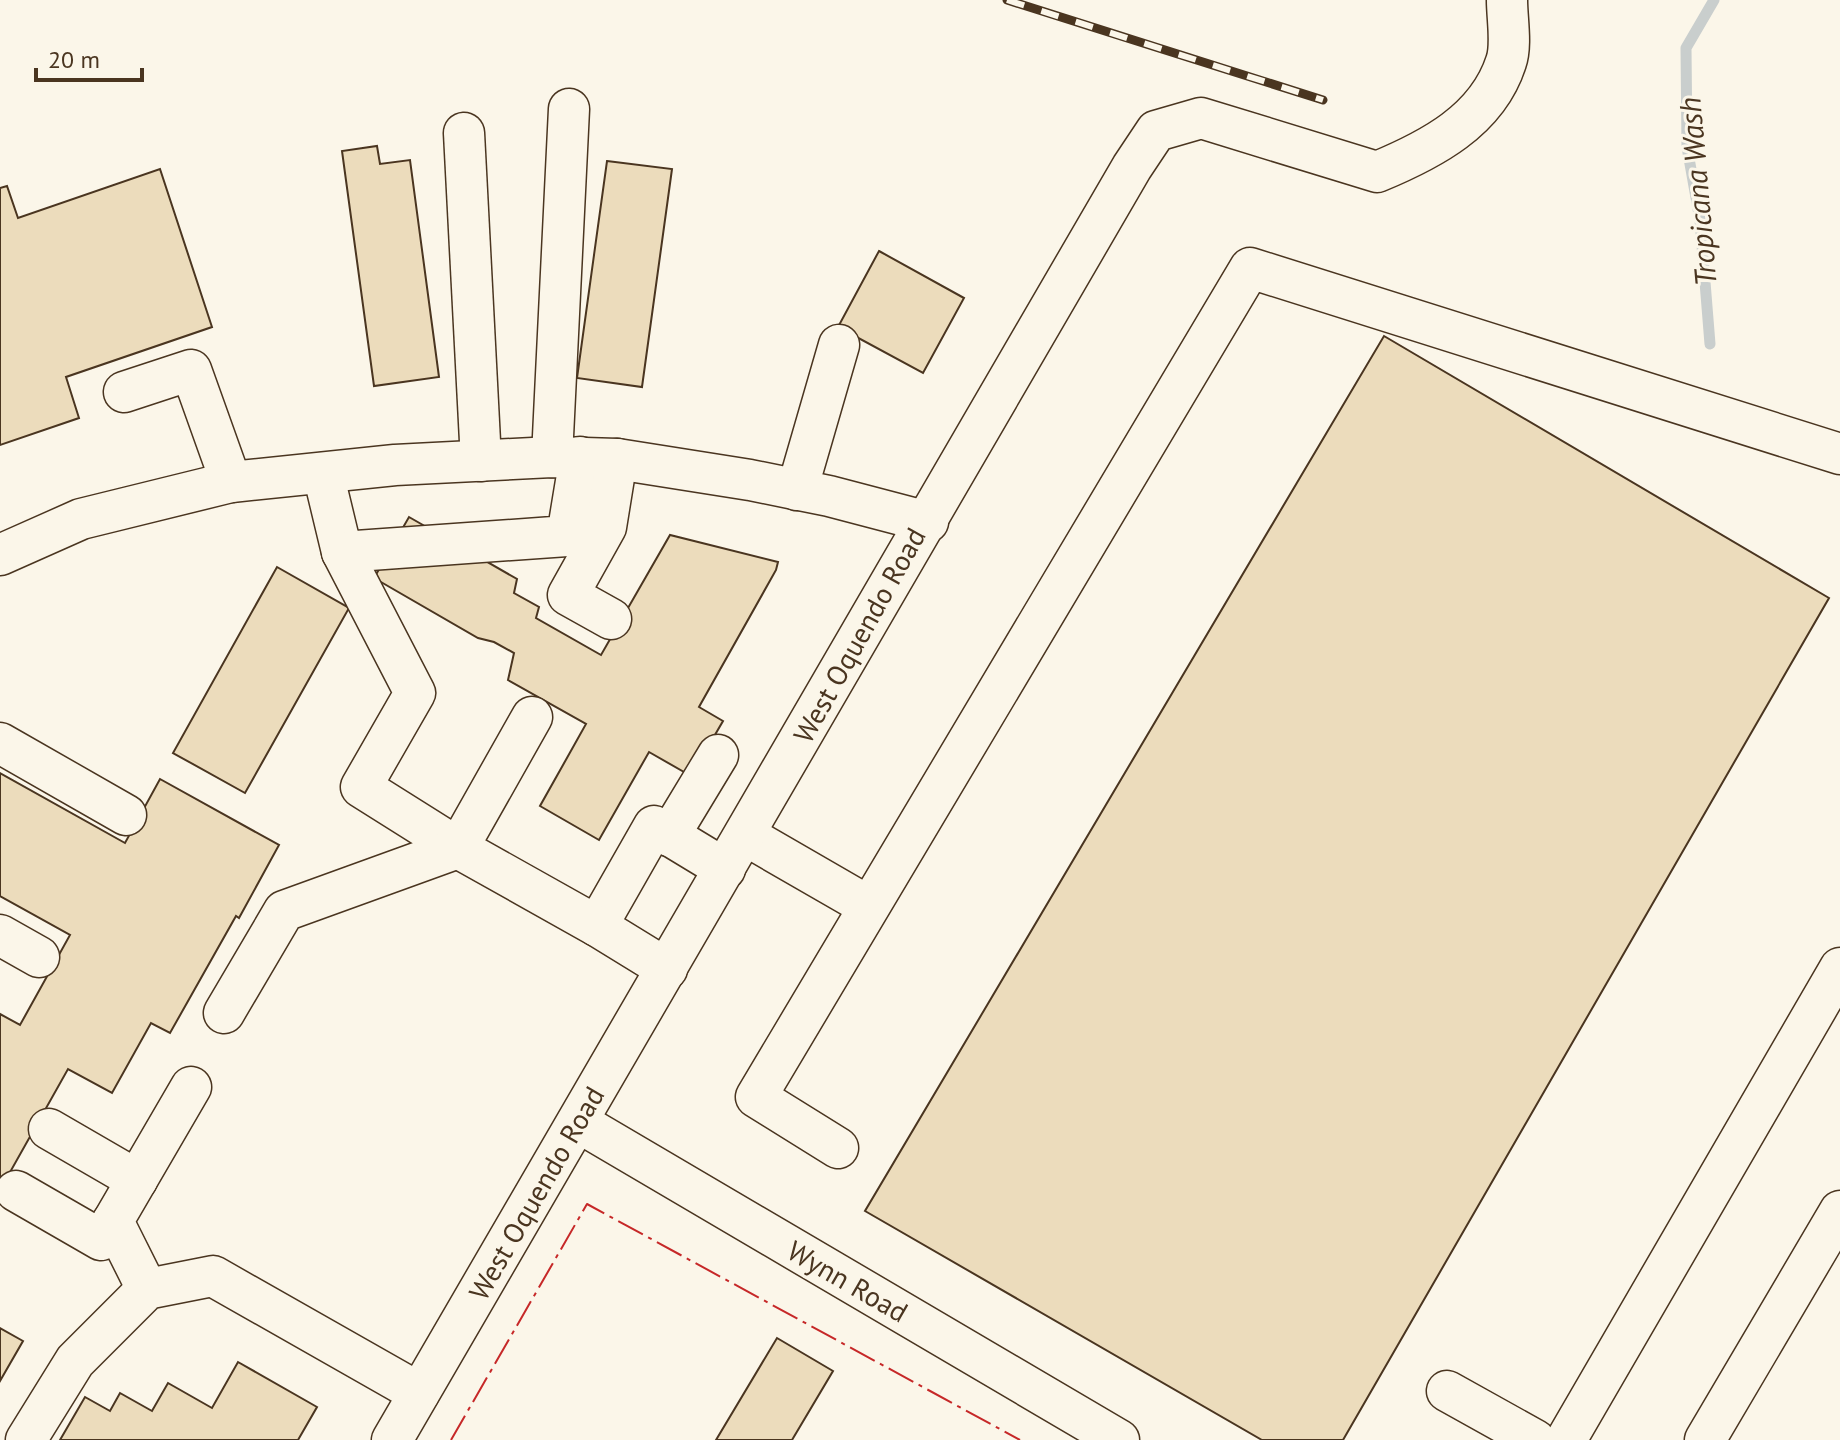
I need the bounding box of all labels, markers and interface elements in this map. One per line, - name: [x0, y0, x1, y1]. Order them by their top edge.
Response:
- scale bar: [36, 32, 142, 82]
- text: 20 m: [48, 44, 100, 75]
- water label: Tropicana Wash: [1669, 96, 1725, 288]
- street label: West Oquendo Road: [784, 521, 934, 749]
- street label: West Oquendo Road: [460, 1080, 612, 1306]
- street label: Wynn Road: [781, 1232, 915, 1330]

